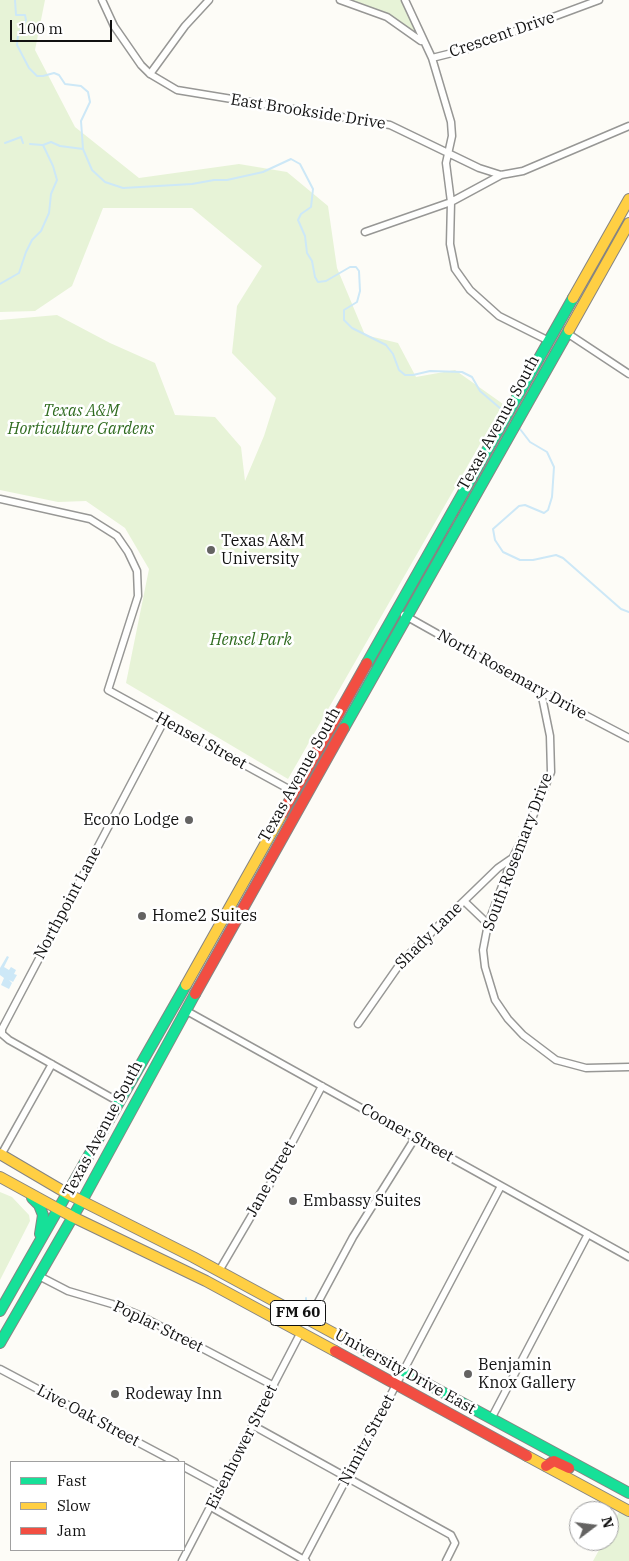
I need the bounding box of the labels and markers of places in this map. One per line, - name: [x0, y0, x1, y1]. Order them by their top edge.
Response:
- place label: Texas A&M University: [221, 531, 304, 569]
- marker: Texas A&M University: [205, 544, 217, 556]
- place label: Econo Lodge: [83, 810, 179, 830]
- marker: Econo Lodge: [183, 814, 195, 826]
- place label: Home2 Suites: [152, 906, 257, 926]
- marker: Home2 Suites: [136, 910, 148, 922]
- place label: Embassy Suites: [303, 1191, 421, 1211]
- marker: Embassy Suites: [287, 1195, 299, 1207]
- place label: Benjamin Knox Gallery: [478, 1355, 576, 1393]
- marker: Benjamin Knox Gallery: [462, 1368, 474, 1380]
- place label: Rodeway Inn: [125, 1384, 222, 1404]
- marker: Rodeway Inn: [109, 1388, 121, 1400]

